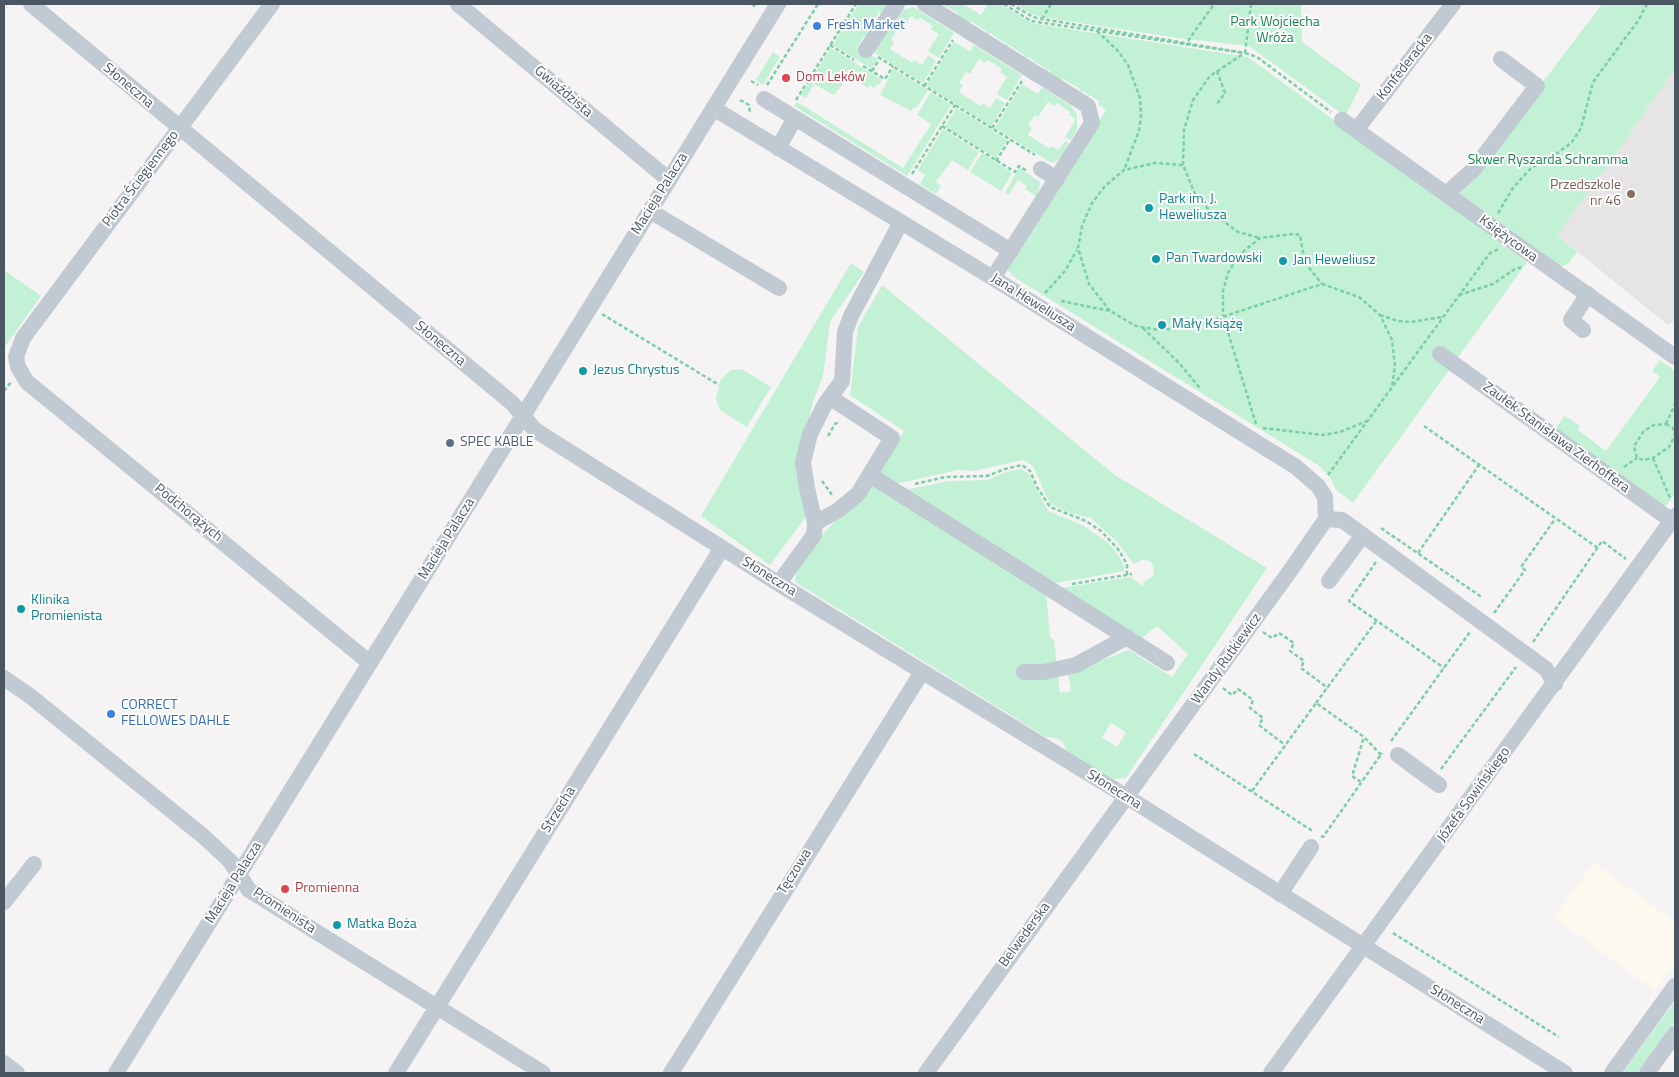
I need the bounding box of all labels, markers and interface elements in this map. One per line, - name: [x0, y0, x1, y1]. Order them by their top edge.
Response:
- park label: Park Wojciecha Wróża: [1230, 15, 1320, 48]
- place label: Fresh Market: [827, 18, 905, 34]
- marker: Fresh Market: [811, 20, 823, 32]
- street label: Konfederacka: [1374, 30, 1436, 104]
- street label: Słoneczna: [99, 60, 157, 112]
- street label: Gwiaździsta: [530, 63, 596, 121]
- place label: Dom Leków: [796, 70, 865, 86]
- marker: Dom Leków: [780, 72, 792, 84]
- street label: Piotra Ściegiennego: [99, 127, 183, 231]
- street label: Macieja Palacza: [628, 150, 692, 238]
- park label: Skwer Ryszarda Schramma: [1468, 153, 1628, 169]
- place label: Przedszkole nr 46: [1550, 178, 1621, 210]
- marker: Przedszkole nr 46: [1625, 188, 1637, 200]
- place label: Park im. J. Heweliusza: [1159, 192, 1227, 224]
- marker: Park im. J. Heweliusza: [1143, 202, 1155, 214]
- street label: Księżycowa: [1475, 212, 1541, 266]
- place label: Pan Twardowski: [1166, 251, 1262, 267]
- marker: Pan Twardowski: [1150, 253, 1162, 265]
- place label: Jan Heweliusz: [1293, 253, 1375, 269]
- marker: Jan Heweliusz: [1277, 255, 1289, 267]
- street label: Jana Heweliusza: [988, 270, 1078, 336]
- place label: Mały Książę: [1172, 317, 1243, 333]
- street label: Słoneczna: [411, 318, 469, 370]
- marker: Mały Książę: [1156, 319, 1168, 331]
- place label: Jezus Chrystus: [593, 363, 679, 379]
- marker: Jezus Chrystus: [577, 365, 589, 377]
- street label: Zaułek Stanisława Zierhoffera: [1479, 379, 1633, 497]
- place label: SPEC KABLE: [460, 435, 534, 451]
- marker: SPEC KABLE: [444, 437, 456, 449]
- street label: Podchorążych: [151, 481, 225, 545]
- street label: Macieja Palacza: [415, 495, 479, 583]
- street label: Słoneczna: [739, 554, 799, 600]
- place label: Klinika Promienista: [31, 593, 102, 626]
- marker: Klinika Promienista: [15, 603, 27, 615]
- street label: Wandy Rutkiewicz: [1188, 610, 1266, 708]
- place label: CORRECT FELLOWES DAHLE: [121, 698, 230, 730]
- marker: CORRECT FELLOWES DAHLE: [105, 708, 117, 720]
- street label: Józefa Sowińskiego: [1434, 744, 1514, 846]
- street label: Słoneczna: [1084, 767, 1144, 813]
- street label: Strzecha: [538, 784, 580, 836]
- street label: Macieja Palacza: [202, 839, 266, 927]
- street label: Tęczowa: [774, 846, 816, 898]
- place label: Promienna: [295, 881, 359, 897]
- marker: Promienna: [279, 883, 291, 895]
- street label: Promienista: [250, 885, 318, 937]
- street label: Belwederska: [996, 899, 1054, 971]
- place label: Matka Boża: [347, 917, 417, 933]
- marker: Matka Boża: [331, 919, 343, 931]
- street label: Słoneczna: [1427, 982, 1487, 1028]

